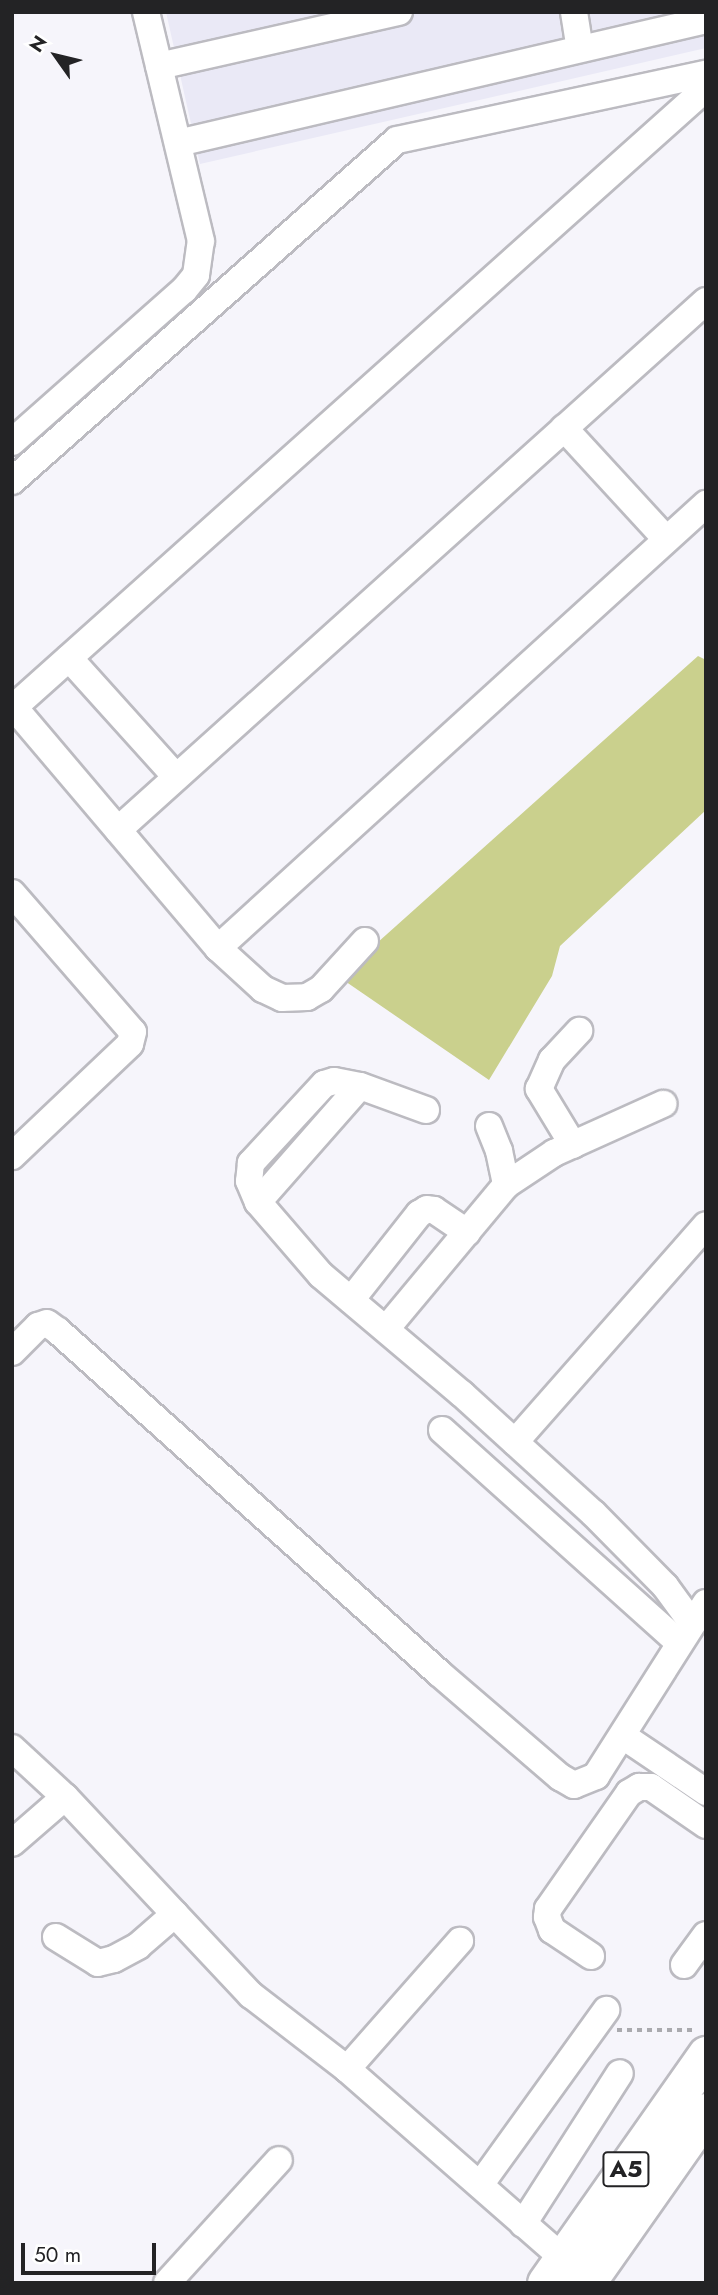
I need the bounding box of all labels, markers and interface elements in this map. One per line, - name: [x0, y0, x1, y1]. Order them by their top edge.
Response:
- north arrow: [21, 21, 91, 91]
- text: N: [23, 30, 54, 58]
- road number: A5: [602, 2148, 650, 2190]
- scale bar: [24, 2228, 159, 2272]
- text: 50 m: [34, 2240, 81, 2270]

